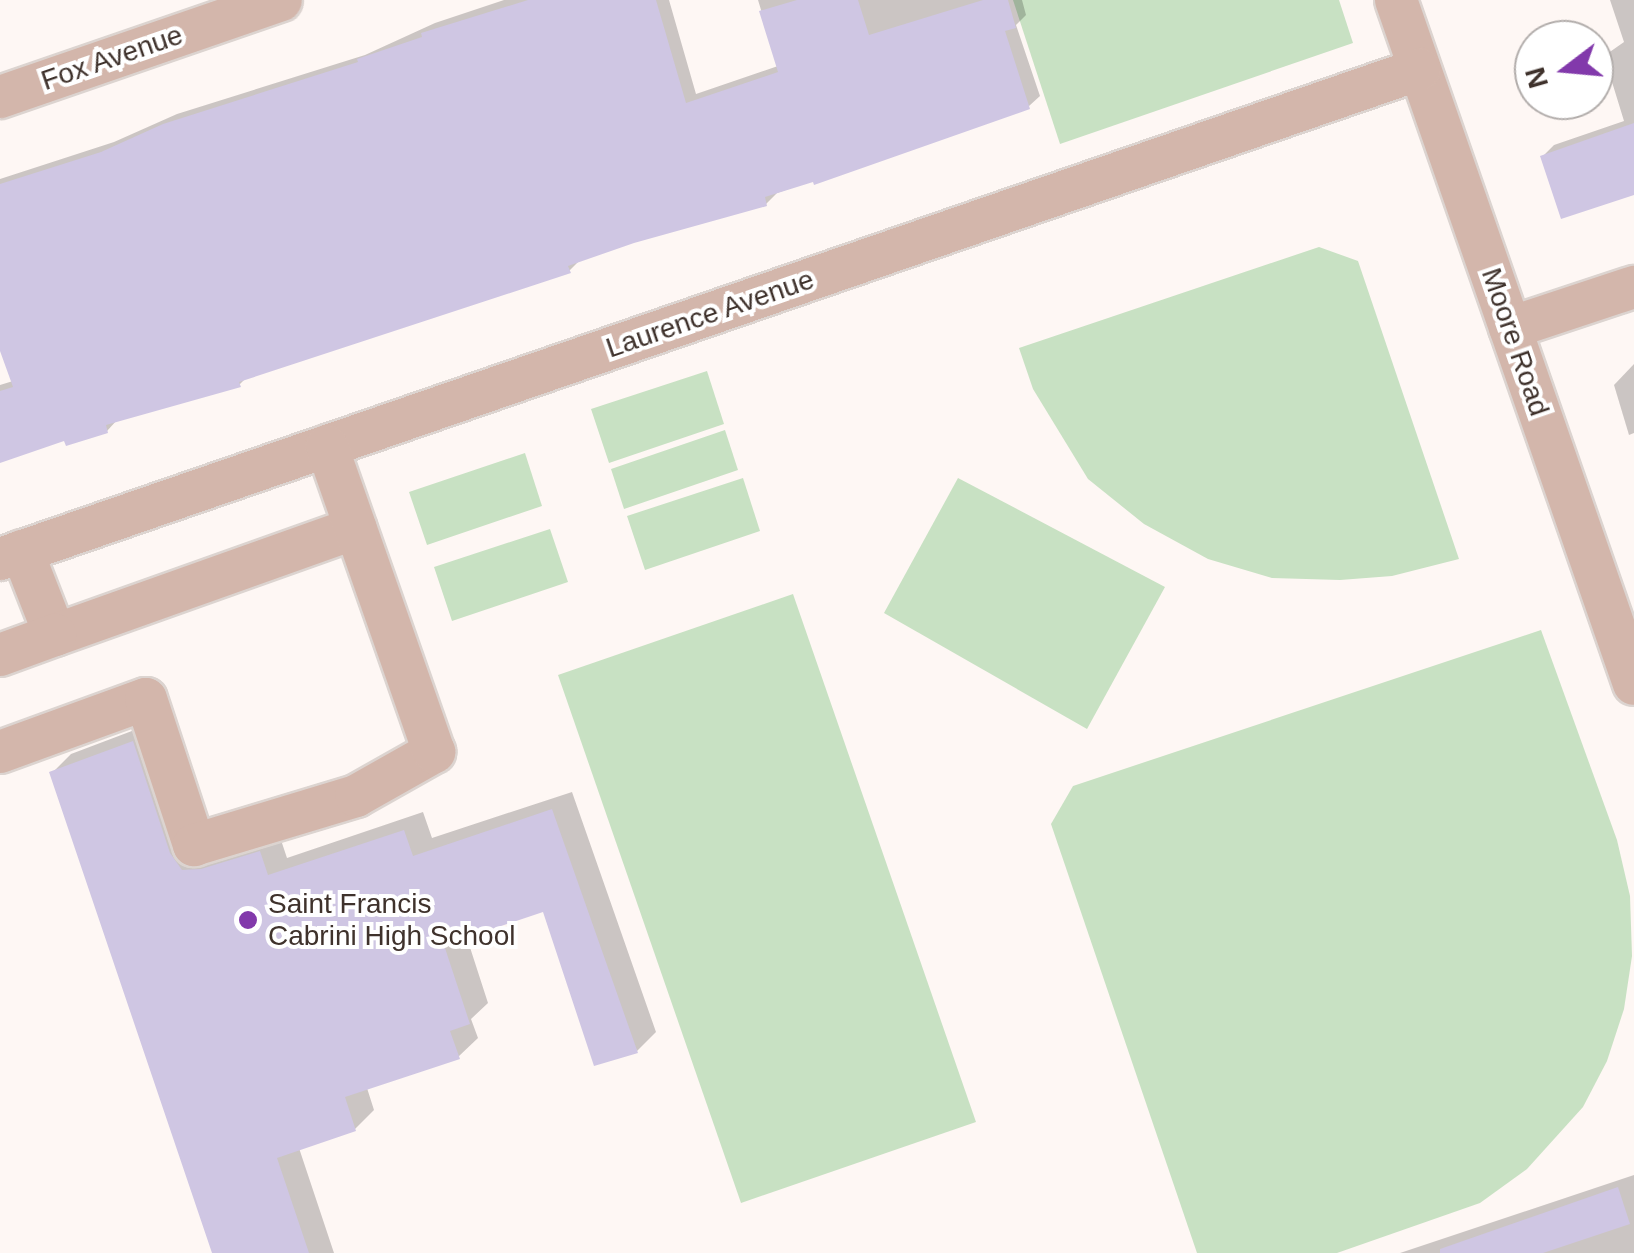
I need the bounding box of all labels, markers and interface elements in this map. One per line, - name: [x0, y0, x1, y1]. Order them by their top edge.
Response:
- street label: Fox Avenue: [36, 18, 188, 98]
- north arrow: [1514, 20, 1614, 120]
- text: N: [1519, 64, 1554, 92]
- street label: Laurence Avenue: [601, 262, 819, 366]
- street label: Moore Road: [1474, 264, 1556, 420]
- place label: Saint Francis Cabrini High School: [268, 887, 515, 953]
- marker: Saint Francis Cabrini High School: [237, 909, 259, 931]

